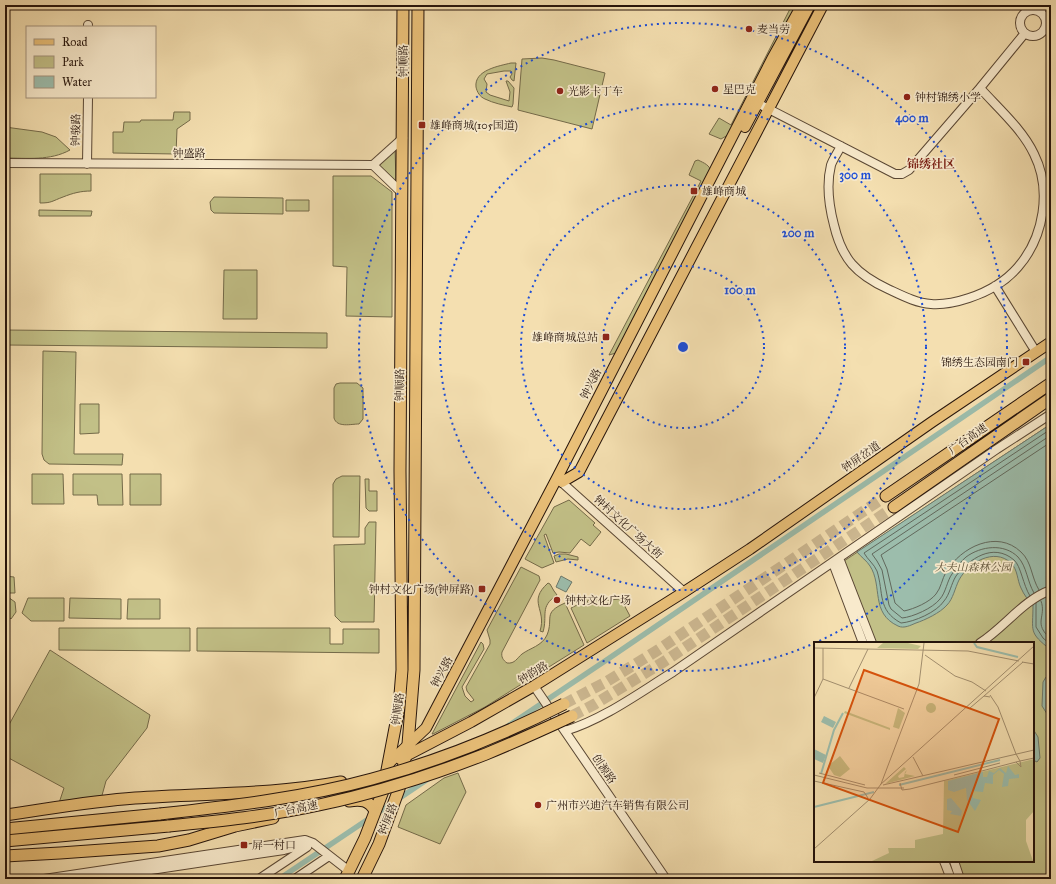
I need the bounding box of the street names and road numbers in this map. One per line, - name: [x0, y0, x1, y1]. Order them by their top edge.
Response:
- street label: 钟顺路: [397, 45, 410, 78]
- street label: 钟骏路: [69, 113, 83, 147]
- street label: 钟盛路: [173, 147, 206, 160]
- street label: 钟兴路: [578, 366, 604, 402]
- street label: 钟顺路: [393, 368, 407, 402]
- street label: 广台高速: [946, 421, 990, 457]
- street label: 钟屏岔道: [839, 439, 883, 475]
- street label: 钟村文化广场大街: [591, 493, 665, 561]
- street label: 钟兴路: [429, 654, 455, 690]
- street label: 钟韵路: [516, 659, 550, 687]
- street label: 钟顺路: [390, 692, 406, 726]
- street label: 创源路: [589, 752, 619, 786]
- street label: 广台高速: [273, 798, 319, 820]
- street label: 钟屏路: [376, 801, 400, 837]

